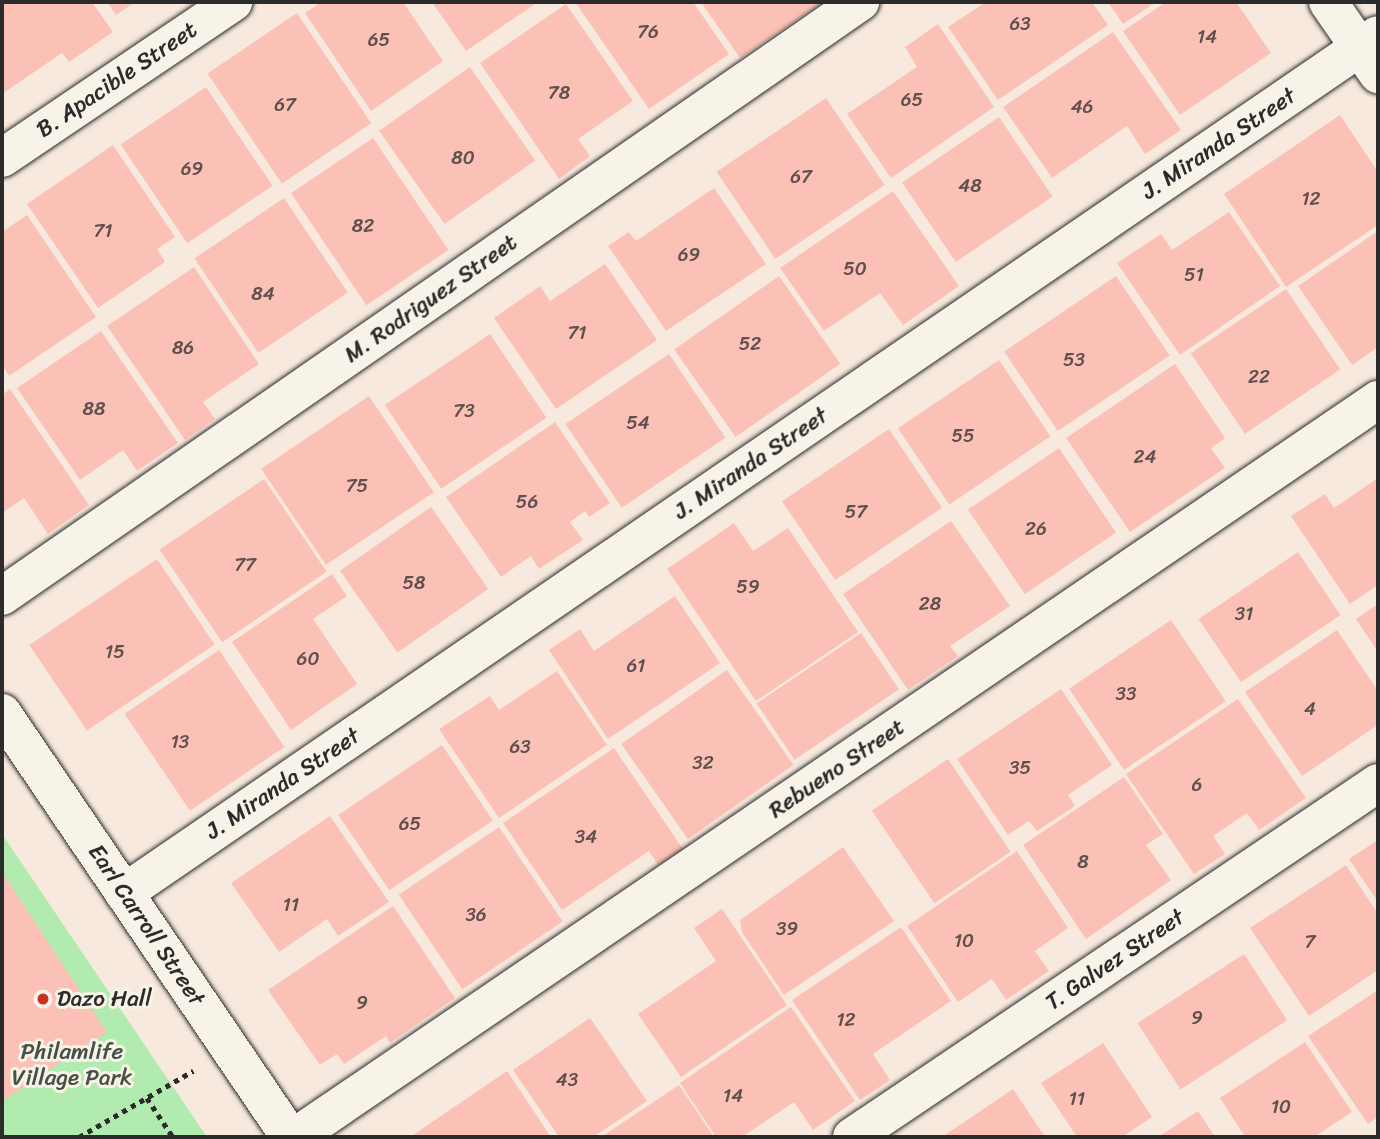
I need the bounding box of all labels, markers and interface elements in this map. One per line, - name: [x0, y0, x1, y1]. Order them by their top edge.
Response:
- house number: 63: [1009, 13, 1031, 35]
- street label: B. Apacible Street: [32, 16, 202, 144]
- house number: 76: [637, 21, 659, 43]
- house number: 14: [1197, 26, 1217, 48]
- house number: 65: [368, 29, 390, 51]
- house number: 78: [548, 82, 570, 104]
- street label: J. Miranda Street: [1137, 83, 1301, 205]
- house number: 65: [901, 89, 923, 111]
- house number: 67: [274, 94, 296, 116]
- house number: 46: [1071, 96, 1093, 118]
- house number: 80: [451, 147, 475, 169]
- house number: 69: [181, 158, 203, 180]
- house number: 67: [790, 166, 812, 188]
- house number: 48: [958, 175, 982, 197]
- house number: 12: [1301, 188, 1321, 210]
- house number: 82: [352, 215, 374, 237]
- house number: 71: [94, 220, 112, 242]
- street label: M. Rodriguez Street: [339, 229, 523, 369]
- house number: 69: [678, 244, 700, 266]
- house number: 50: [843, 258, 867, 280]
- house number: 51: [1184, 264, 1204, 286]
- house number: 84: [251, 283, 275, 305]
- house number: 71: [568, 322, 586, 344]
- house number: 52: [739, 333, 761, 355]
- house number: 86: [172, 337, 194, 359]
- house number: 53: [1063, 349, 1085, 371]
- house number: 22: [1248, 366, 1270, 388]
- house number: 88: [83, 398, 105, 420]
- house number: 73: [453, 400, 475, 422]
- street label: J. Miranda Street: [669, 403, 833, 525]
- house number: 54: [626, 412, 650, 434]
- house number: 55: [951, 425, 975, 447]
- house number: 24: [1134, 446, 1156, 468]
- house number: 75: [346, 475, 368, 497]
- house number: 56: [516, 491, 538, 513]
- house number: 57: [845, 501, 867, 523]
- house number: 26: [1025, 518, 1047, 540]
- house number: 77: [234, 554, 256, 576]
- house number: 58: [402, 572, 426, 594]
- house number: 59: [736, 576, 760, 598]
- house number: 28: [919, 593, 941, 615]
- house number: 31: [1235, 603, 1253, 625]
- house number: 15: [105, 641, 125, 663]
- house number: 60: [297, 648, 319, 670]
- house number: 61: [627, 655, 645, 677]
- house number: 33: [1116, 683, 1136, 705]
- house number: 4: [1304, 698, 1316, 720]
- street label: Rebueno Street: [763, 713, 911, 825]
- street label: J. Miranda Street: [201, 723, 365, 845]
- house number: 13: [171, 731, 189, 753]
- house number: 63: [509, 736, 531, 758]
- house number: 32: [692, 752, 714, 774]
- house number: 35: [1009, 757, 1031, 779]
- house number: 6: [1192, 774, 1202, 796]
- house number: 65: [399, 813, 421, 835]
- house number: 34: [575, 826, 597, 848]
- street label: Earl Carroll Street: [82, 839, 210, 1011]
- house number: 8: [1077, 851, 1089, 873]
- house number: 11: [283, 894, 299, 916]
- street label: T. Galvez Street: [1040, 903, 1190, 1017]
- house number: 36: [465, 904, 487, 926]
- house number: 39: [776, 918, 798, 940]
- house number: 10: [954, 930, 974, 952]
- house number: 7: [1305, 931, 1315, 953]
- place label: Dazo Hall: [57, 985, 152, 1013]
- marker: Dazo Hall: [35, 991, 51, 1007]
- house number: 9: [356, 992, 368, 1014]
- house number: 9: [1191, 1007, 1203, 1029]
- house number: 12: [836, 1009, 856, 1031]
- park label: Philamlife Village Park: [12, 1038, 132, 1092]
- house number: 43: [556, 1069, 578, 1091]
- house number: 14: [723, 1085, 743, 1107]
- house number: 11: [1069, 1088, 1085, 1110]
- house number: 10: [1271, 1096, 1291, 1118]

